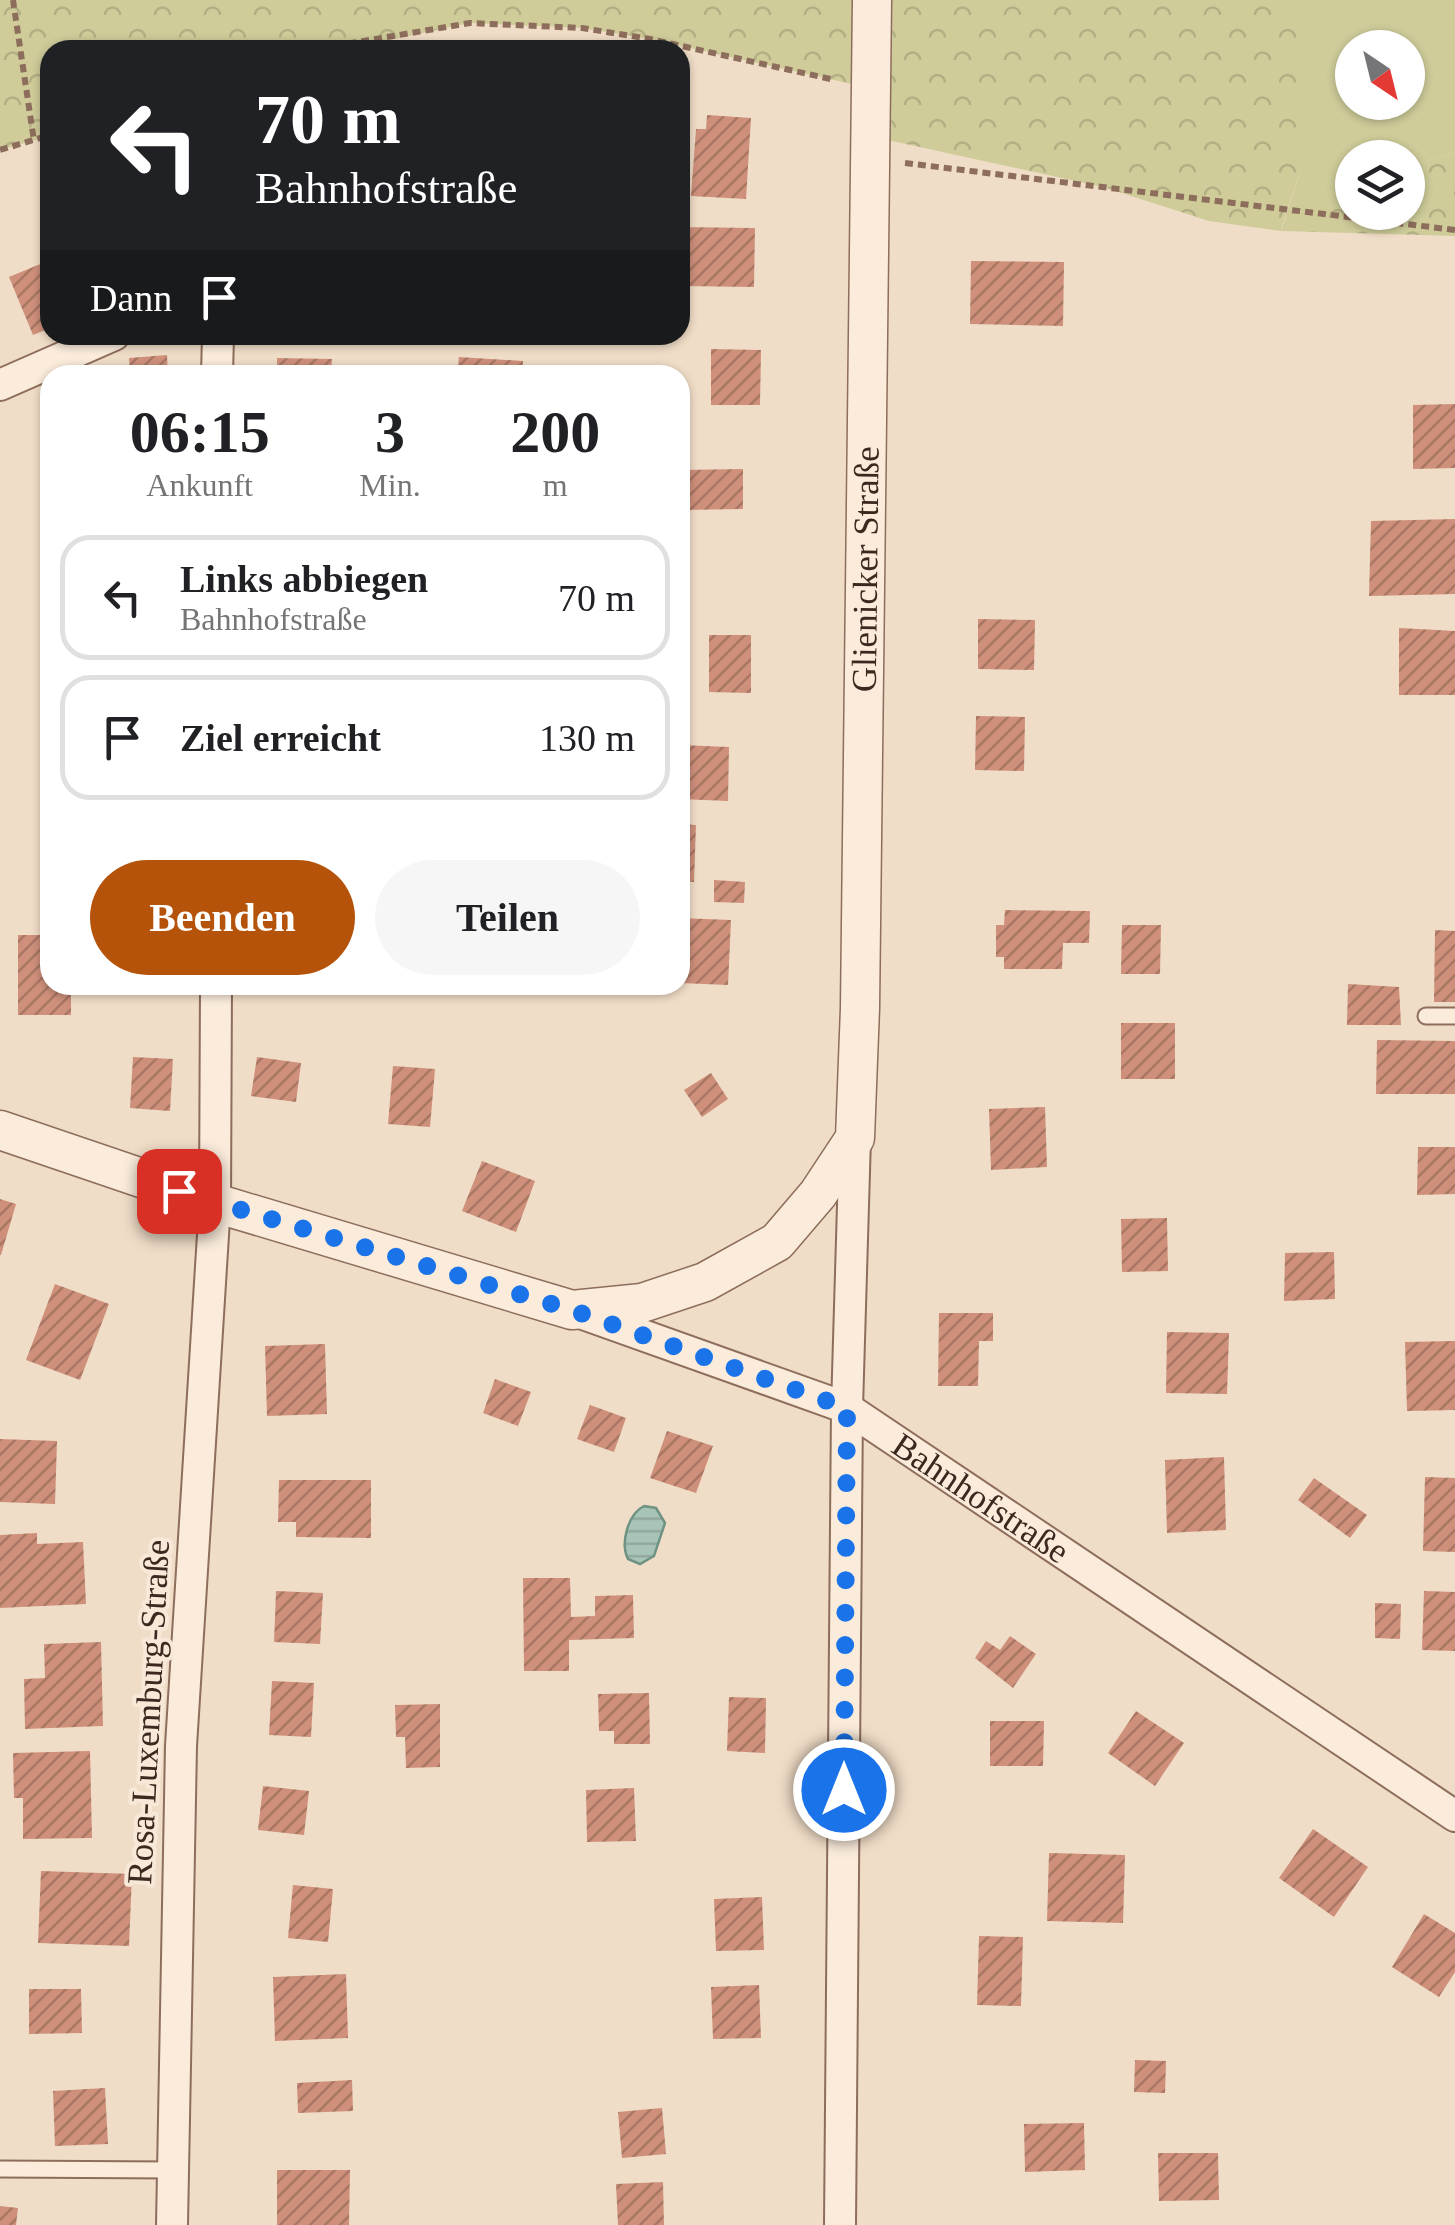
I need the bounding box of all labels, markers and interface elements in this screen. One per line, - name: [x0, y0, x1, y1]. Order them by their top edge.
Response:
- north arrow: [1335, 30, 1425, 120]
- map controls: [1335, 30, 1425, 230]
- icon: left: [90, 80, 220, 210]
- text: 70 m: [255, 81, 401, 158]
- button: layers: [1335, 140, 1425, 230]
- text: Bahnhofstraße: [255, 163, 517, 213]
- icon: arrive: [192, 270, 247, 325]
- text: Dann: [90, 277, 172, 319]
- text: 06:15: [130, 399, 270, 465]
- text: 3: [375, 399, 405, 465]
- text: 200: [510, 399, 600, 465]
- street label: Glienicker Straße: [845, 446, 887, 692]
- text: Ankunft: [146, 467, 253, 503]
- text: Min.: [359, 467, 421, 503]
- text: m: [543, 467, 568, 503]
- text: Links abbiegen: [180, 558, 428, 600]
- icon: left: [95, 570, 150, 625]
- text: 70 m: [558, 577, 635, 619]
- text: Bahnhofstraße: [180, 601, 367, 637]
- icon: arrive: [95, 710, 150, 765]
- text: Ziel erreicht: [180, 717, 381, 759]
- text: 130 m: [539, 717, 635, 759]
- button: Beenden: [90, 860, 355, 975]
- button: Teilen: [375, 860, 640, 975]
- pin: [137, 1149, 222, 1234]
- icon: arrive: [152, 1164, 207, 1219]
- street label: Bahnhofstraße: [885, 1425, 1076, 1571]
- street label: Rosa-Luxemburg-Straße: [120, 1539, 177, 1886]
- position arrow: [792, 1738, 896, 1842]

